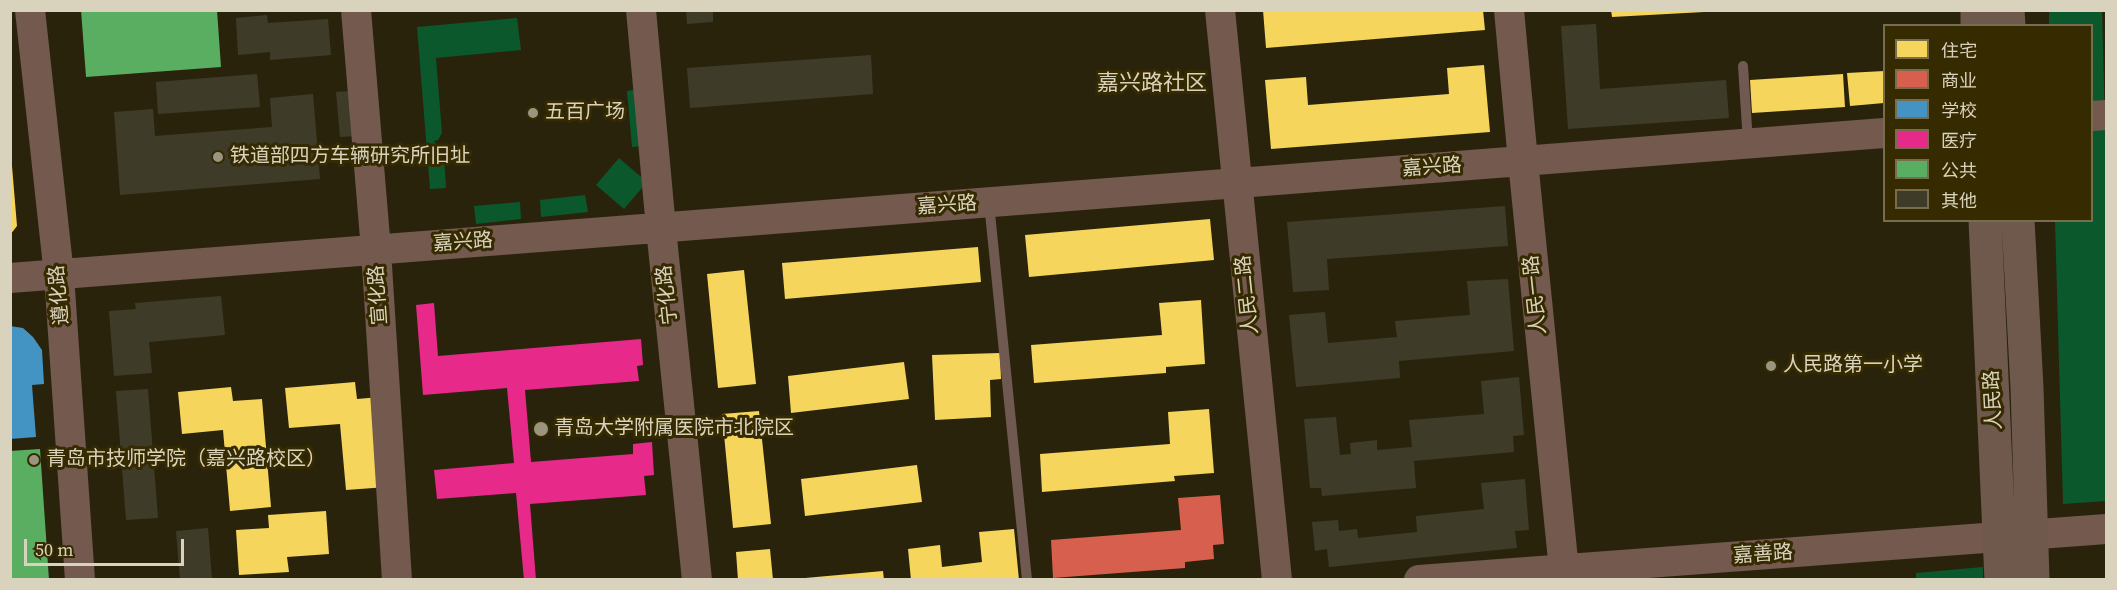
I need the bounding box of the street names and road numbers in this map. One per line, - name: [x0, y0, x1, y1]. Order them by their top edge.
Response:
- street label: 嘉兴路: [1401, 154, 1463, 182]
- street label: 嘉兴路: [916, 192, 978, 220]
- street label: 嘉兴路: [432, 229, 494, 257]
- street label: 人民二路: [1232, 254, 1264, 336]
- street label: 人民一路: [1520, 254, 1552, 336]
- street label: 遵化路: [45, 264, 75, 326]
- street label: 宣化路: [365, 264, 393, 326]
- street label: 宁化路: [653, 264, 683, 326]
- street label: 人民路: [1980, 369, 2008, 431]
- street label: 嘉善路: [1732, 541, 1794, 569]

